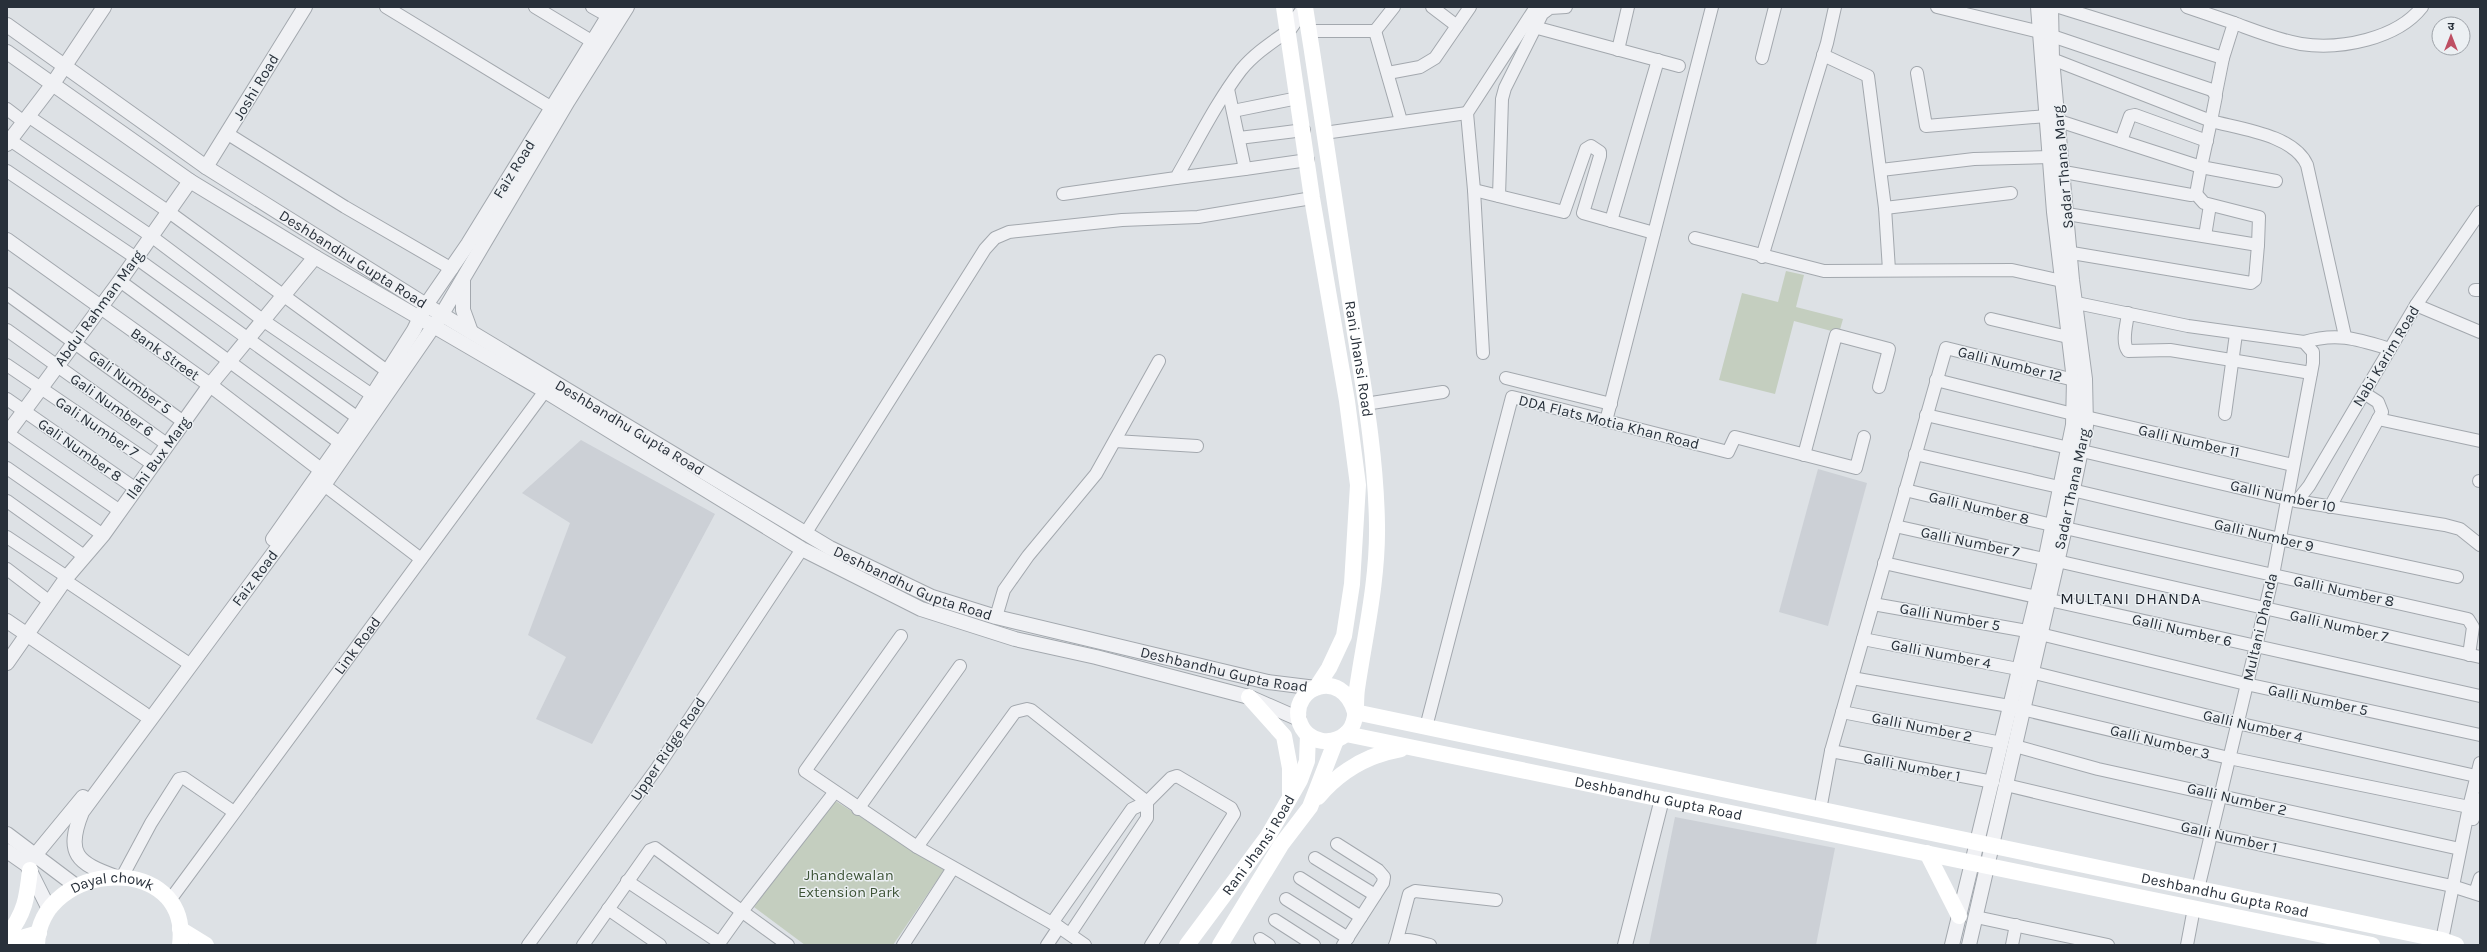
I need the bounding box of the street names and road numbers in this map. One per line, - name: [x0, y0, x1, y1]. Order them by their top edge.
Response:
- street label: Joshi Road: [229, 51, 283, 123]
- street label: Sadar Thana Marg: [2049, 104, 2077, 229]
- street label: Faiz Road: [489, 136, 539, 202]
- street label: Deshbandhu Gupta Road: [276, 206, 430, 312]
- street label: Abdul Rahman Marg: [51, 246, 148, 370]
- street label: Rani Jhansi Road: [1341, 300, 1377, 418]
- street label: Nabi Karim Road: [2349, 302, 2423, 410]
- street label: Bank Street: [127, 324, 203, 384]
- street label: Galli Number 12: [1956, 342, 2064, 386]
- street label: Gali Number 5: [85, 346, 175, 418]
- street label: Gali Number 6: [67, 370, 157, 440]
- street label: Deshbandhu Gupta Road: [552, 376, 708, 479]
- street label: DDA Flats Motia Khan Road: [1517, 391, 1701, 453]
- street label: Gali Number 7: [52, 393, 142, 461]
- street label: Ilahi Bux Marg: [122, 413, 194, 503]
- street label: Gali Number 8: [35, 414, 125, 486]
- street label: Galli Number 11: [2137, 421, 2241, 461]
- street label: Sadar Thana Marg: [2050, 426, 2094, 551]
- street label: Galli Number 10: [2229, 476, 2337, 516]
- street label: Galli Number 8: [1927, 488, 2031, 528]
- street label: Galli Number 9: [2212, 515, 2316, 555]
- street label: Galli Number 7: [1919, 523, 2021, 561]
- street label: Deshbandhu Gupta Road: [831, 542, 995, 624]
- street label: Faiz Road: [228, 546, 282, 610]
- street label: Multani Dhanda: [2239, 571, 2281, 683]
- street label: Galli Number 8: [2292, 572, 2396, 610]
- street label: Galli Number 5: [1898, 599, 2002, 635]
- street label: Galli Number 7: [2288, 606, 2390, 646]
- street label: Galli Number 6: [2130, 610, 2234, 650]
- street label: Link Road: [330, 613, 385, 678]
- street label: Galli Number 4: [1889, 635, 1993, 673]
- street label: Deshbandhu Gupta Road: [1139, 643, 1309, 696]
- street label: Galli Number 5: [2266, 681, 2370, 719]
- street label: Upper Ridge Road: [627, 694, 709, 804]
- street label: Galli Number 4: [2201, 706, 2305, 746]
- street label: Galli Number 2: [1870, 708, 1974, 746]
- street label: Galli Number 3: [2108, 721, 2212, 763]
- street label: Galli Number 1: [1862, 749, 1962, 785]
- street label: Deshbandhu Gupta Road: [1573, 772, 1744, 824]
- street label: Galli Number 2: [2185, 779, 2289, 819]
- street label: Rani Jhansi Road: [1218, 792, 1299, 899]
- street label: Galli Number 1: [2179, 817, 2279, 857]
- street label: Dayal chowk: [67, 868, 157, 897]
- street label: Deshbandhu Gupta Road: [2139, 869, 2310, 921]

